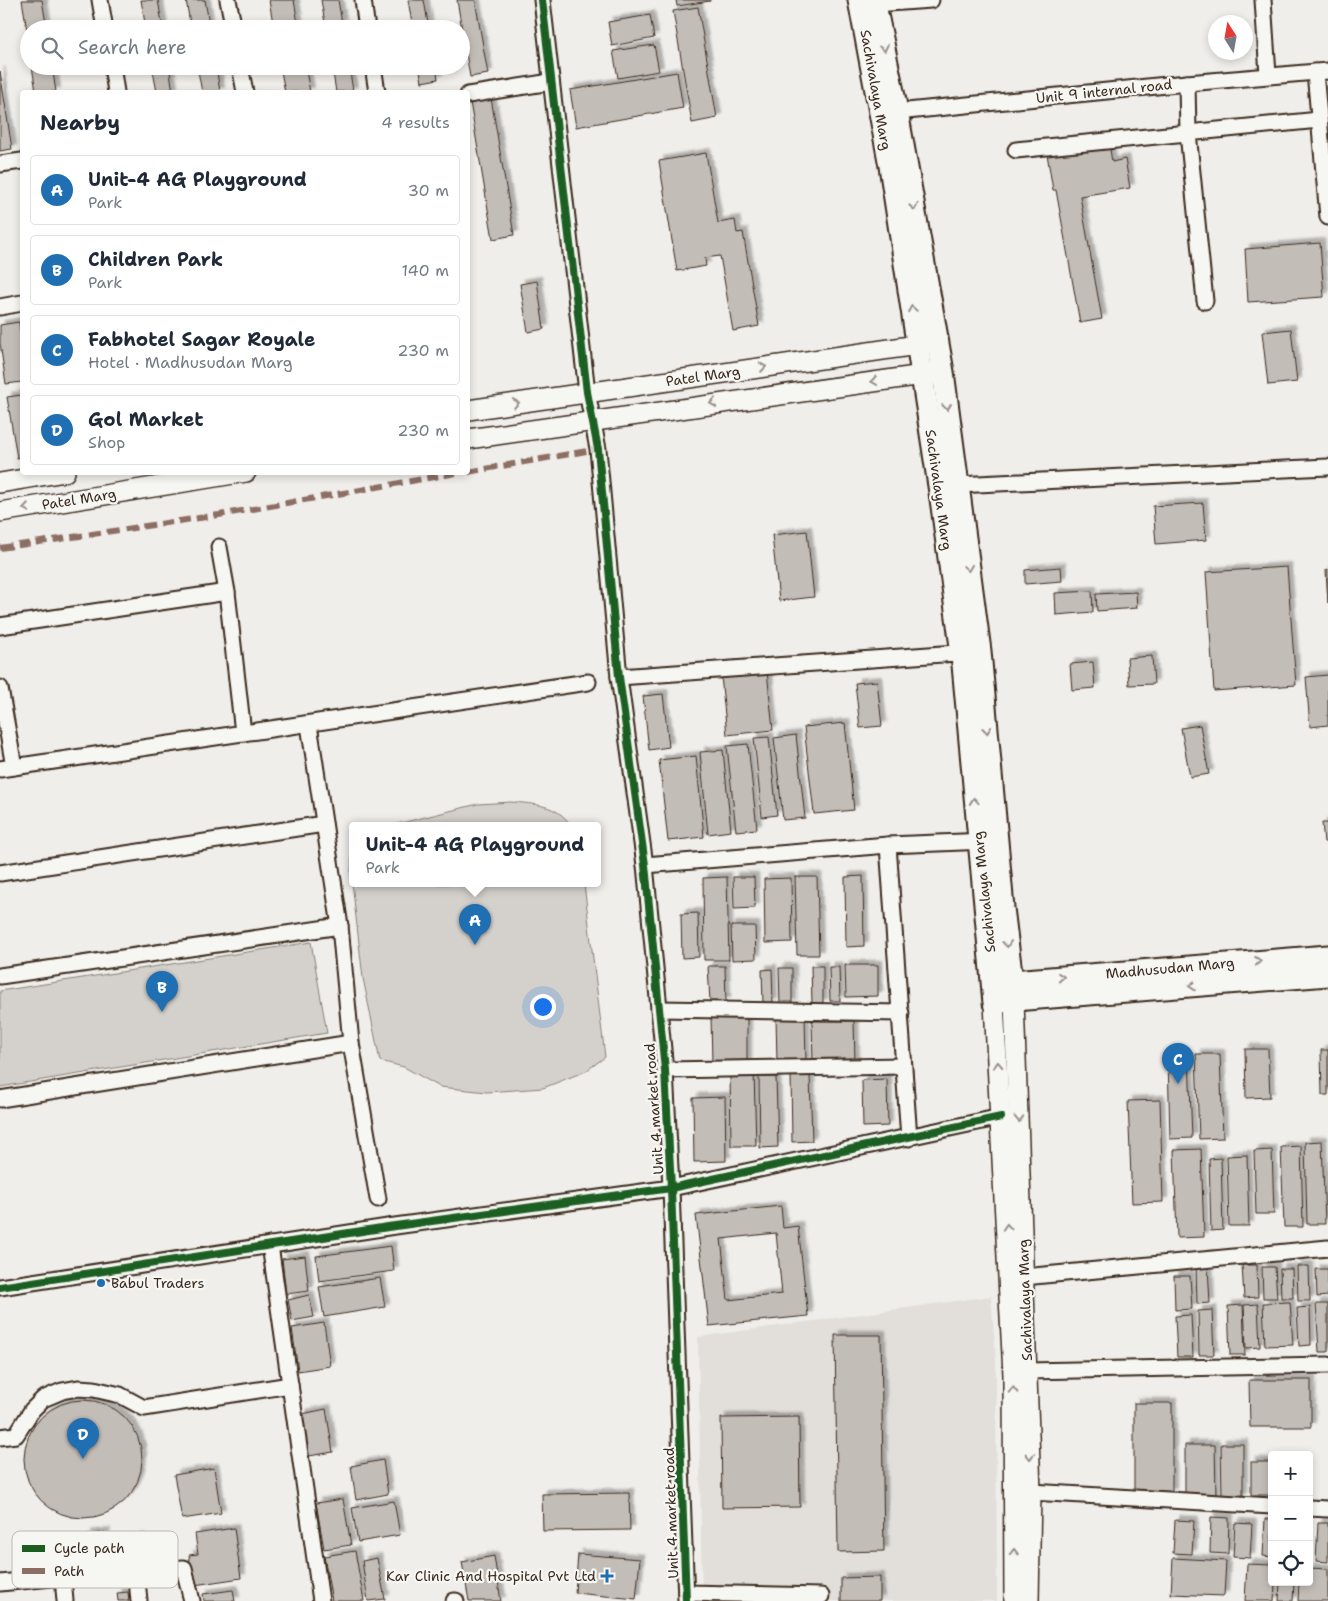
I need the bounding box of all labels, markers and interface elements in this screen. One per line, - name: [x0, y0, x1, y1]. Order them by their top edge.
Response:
- north arrow: [1208, 15, 1253, 60]
- search box: [20, 20, 470, 75]
- street label: Sachivalaya Marg: [857, 28, 895, 152]
- icon: search: [38, 34, 66, 62]
- text: Search here: [78, 35, 187, 60]
- one-way arrow: [879, 43, 889, 52]
- street label: Unit 9 internal road: [1035, 75, 1173, 107]
- text: Nearby: [40, 109, 120, 137]
- text: 4 results: [381, 112, 450, 133]
- text: Unit-4 AG Playground: [88, 167, 307, 192]
- text: A: [51, 180, 63, 201]
- text: 30 m: [408, 180, 449, 201]
- text: Park: [88, 192, 122, 213]
- one-way arrow: [909, 203, 919, 212]
- text: Children Park: [88, 247, 223, 272]
- text: B: [52, 260, 62, 281]
- text: 140 m: [402, 260, 449, 281]
- text: Park: [88, 272, 122, 293]
- one-way arrow: [908, 304, 918, 313]
- text: Fabhotel Sagar Royale: [88, 327, 315, 352]
- text: C: [52, 340, 62, 361]
- text: 230 m: [397, 340, 449, 361]
- text: Hotel · Madhusudan Marg: [88, 352, 293, 373]
- street label: Patel Marg: [665, 362, 741, 390]
- one-way arrow: [759, 362, 767, 373]
- one-way arrow: [869, 375, 877, 386]
- one-way arrow: [708, 397, 716, 408]
- one-way arrow: [511, 398, 520, 408]
- one-way arrow: [941, 403, 952, 411]
- text: Gol Market: [88, 407, 203, 432]
- text: D: [51, 420, 63, 441]
- text: 230 m: [397, 420, 449, 441]
- street label: Sachivalaya Marg: [922, 428, 956, 552]
- text: Shop: [88, 432, 125, 453]
- street label: Patel Marg: [41, 484, 117, 514]
- one-way arrow: [21, 502, 29, 513]
- one-way arrow: [962, 565, 973, 573]
- one-way arrow: [982, 726, 993, 734]
- one-way arrow: [969, 796, 980, 804]
- popup: [349, 822, 601, 887]
- street label: Sachivalaya Marg: [969, 830, 999, 954]
- text: Unit-4 AG Playground: [366, 832, 584, 857]
- text: Park: [366, 857, 400, 878]
- pin: A: [459, 904, 491, 945]
- one-way arrow: [1002, 940, 1012, 949]
- street label: Madhusudan Marg: [1105, 953, 1235, 983]
- one-way arrow: [1254, 956, 1262, 967]
- pin: B: [146, 971, 178, 1012]
- one-way arrow: [1057, 972, 1065, 983]
- one-way arrow: [1188, 980, 1196, 991]
- your location: [530, 994, 556, 1020]
- street label: Unit 4 market road: [640, 1043, 668, 1175]
- pin: C: [1162, 1043, 1194, 1084]
- one-way arrow: [993, 1061, 1004, 1069]
- one-way arrow: [1013, 1115, 1024, 1123]
- one-way arrow: [1001, 1223, 1012, 1231]
- street label: Sachivalaya Marg: [1014, 1239, 1036, 1361]
- place label: Babul Traders: [111, 1274, 204, 1292]
- marker: Babul Traders: [95, 1277, 107, 1289]
- one-way arrow: [1008, 1386, 1019, 1394]
- pin: D: [67, 1418, 99, 1459]
- street label: Unit 4 market road: [660, 1447, 682, 1579]
- map controls: [1268, 1451, 1313, 1586]
- button: +: [1268, 1451, 1313, 1496]
- one-way arrow: [1025, 1452, 1035, 1460]
- button: −: [1268, 1496, 1313, 1541]
- legend: [12, 1531, 178, 1588]
- text: Cycle path: [54, 1539, 125, 1557]
- button: locate: [1268, 1541, 1313, 1586]
- one-way arrow: [1009, 1548, 1019, 1556]
- text: Path: [54, 1562, 85, 1580]
- place label: Kar Clinic And Hospital Pvt Ltd: [386, 1567, 596, 1585]
- marker: Kar Clinic And Hospital Pvt Ltd: [600, 1569, 614, 1583]

